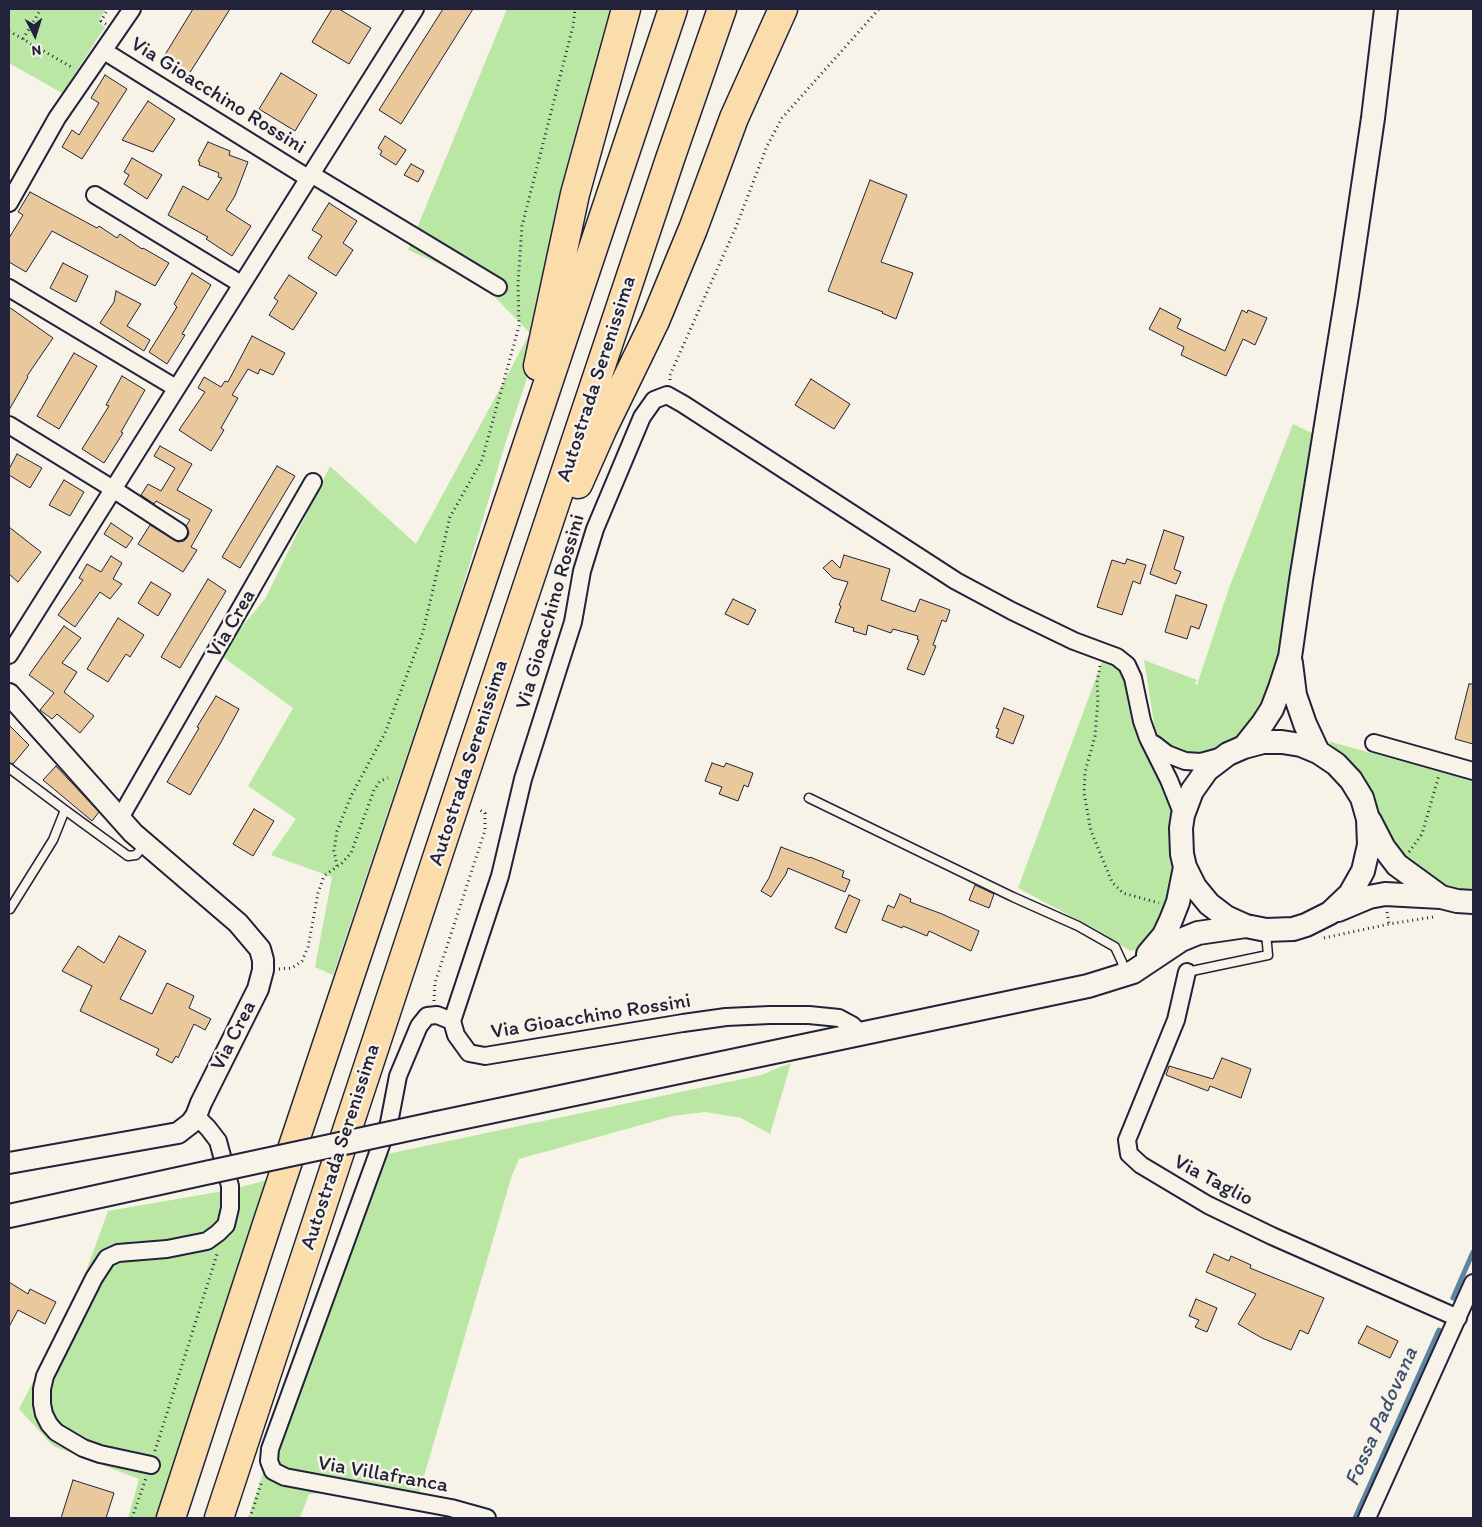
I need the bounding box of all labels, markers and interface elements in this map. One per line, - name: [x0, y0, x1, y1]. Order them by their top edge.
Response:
- north arrow: [10, 10, 60, 60]
- street label: Via Gioacchino Rossini: [126, 32, 310, 160]
- text: N: [31, 42, 42, 59]
- street label: Autostrada Serenissima: [552, 273, 642, 485]
- street label: Via Gioacchino Rossini: [511, 511, 591, 713]
- street label: Via Crea: [202, 585, 262, 663]
- street label: Autostrada Serenissima: [424, 657, 514, 869]
- street label: Via Gioacchino Rossini: [489, 989, 693, 1045]
- street label: Via Crea: [206, 997, 262, 1075]
- street label: Autostrada Serenissima: [296, 1041, 386, 1253]
- street label: Via Taglio: [1169, 1150, 1257, 1212]
- water label: Fossa Padovana: [1340, 1343, 1424, 1491]
- street label: Via Villafranca: [316, 1451, 450, 1499]

